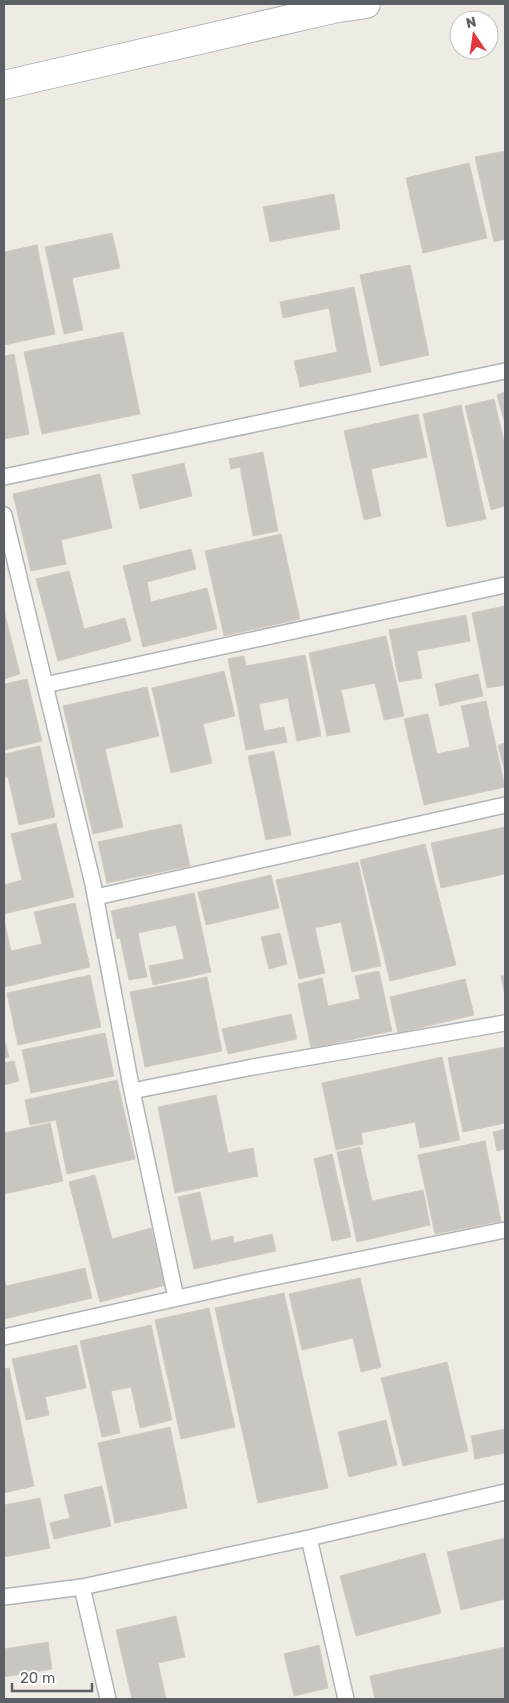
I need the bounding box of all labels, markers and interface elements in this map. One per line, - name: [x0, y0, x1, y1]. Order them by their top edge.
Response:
- north arrow: [449, 10, 499, 60]
- text: N: [464, 13, 478, 32]
- scale bar: [12, 1660, 92, 1692]
- text: 20 m: [20, 1669, 55, 1687]

